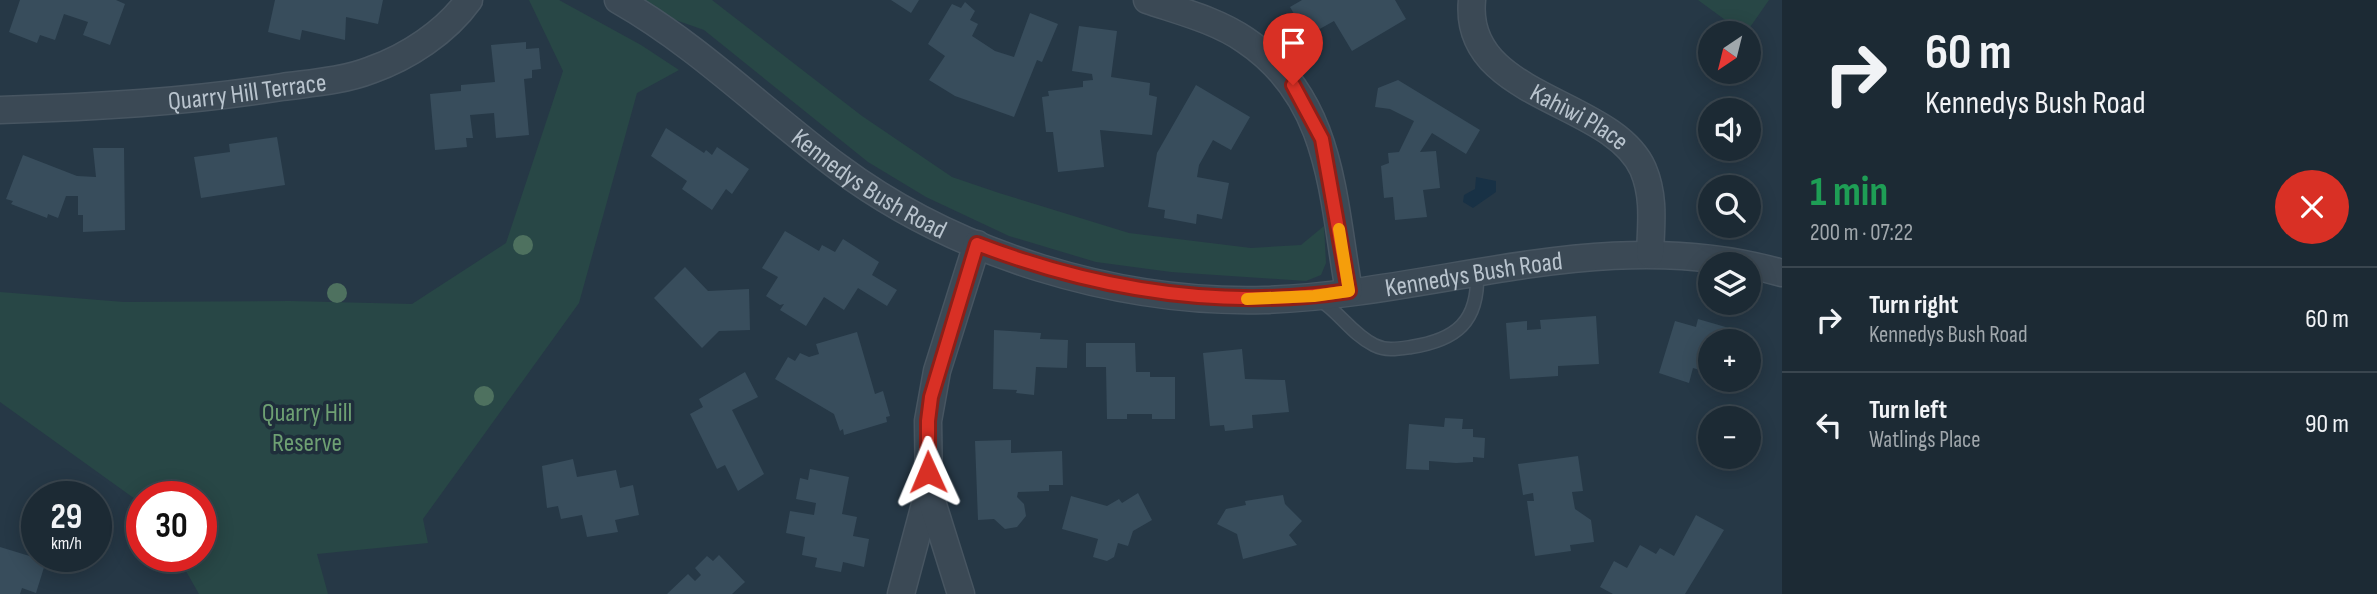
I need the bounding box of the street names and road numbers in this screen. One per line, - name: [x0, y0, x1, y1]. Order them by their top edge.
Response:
- street label: Quarry Hill Terrace: [167, 67, 329, 118]
- street label: Kahiwi Place: [1524, 78, 1634, 157]
- street label: Kennedys Bush Road: [785, 123, 951, 246]
- street label: Kennedys Bush Road: [1383, 246, 1564, 304]

